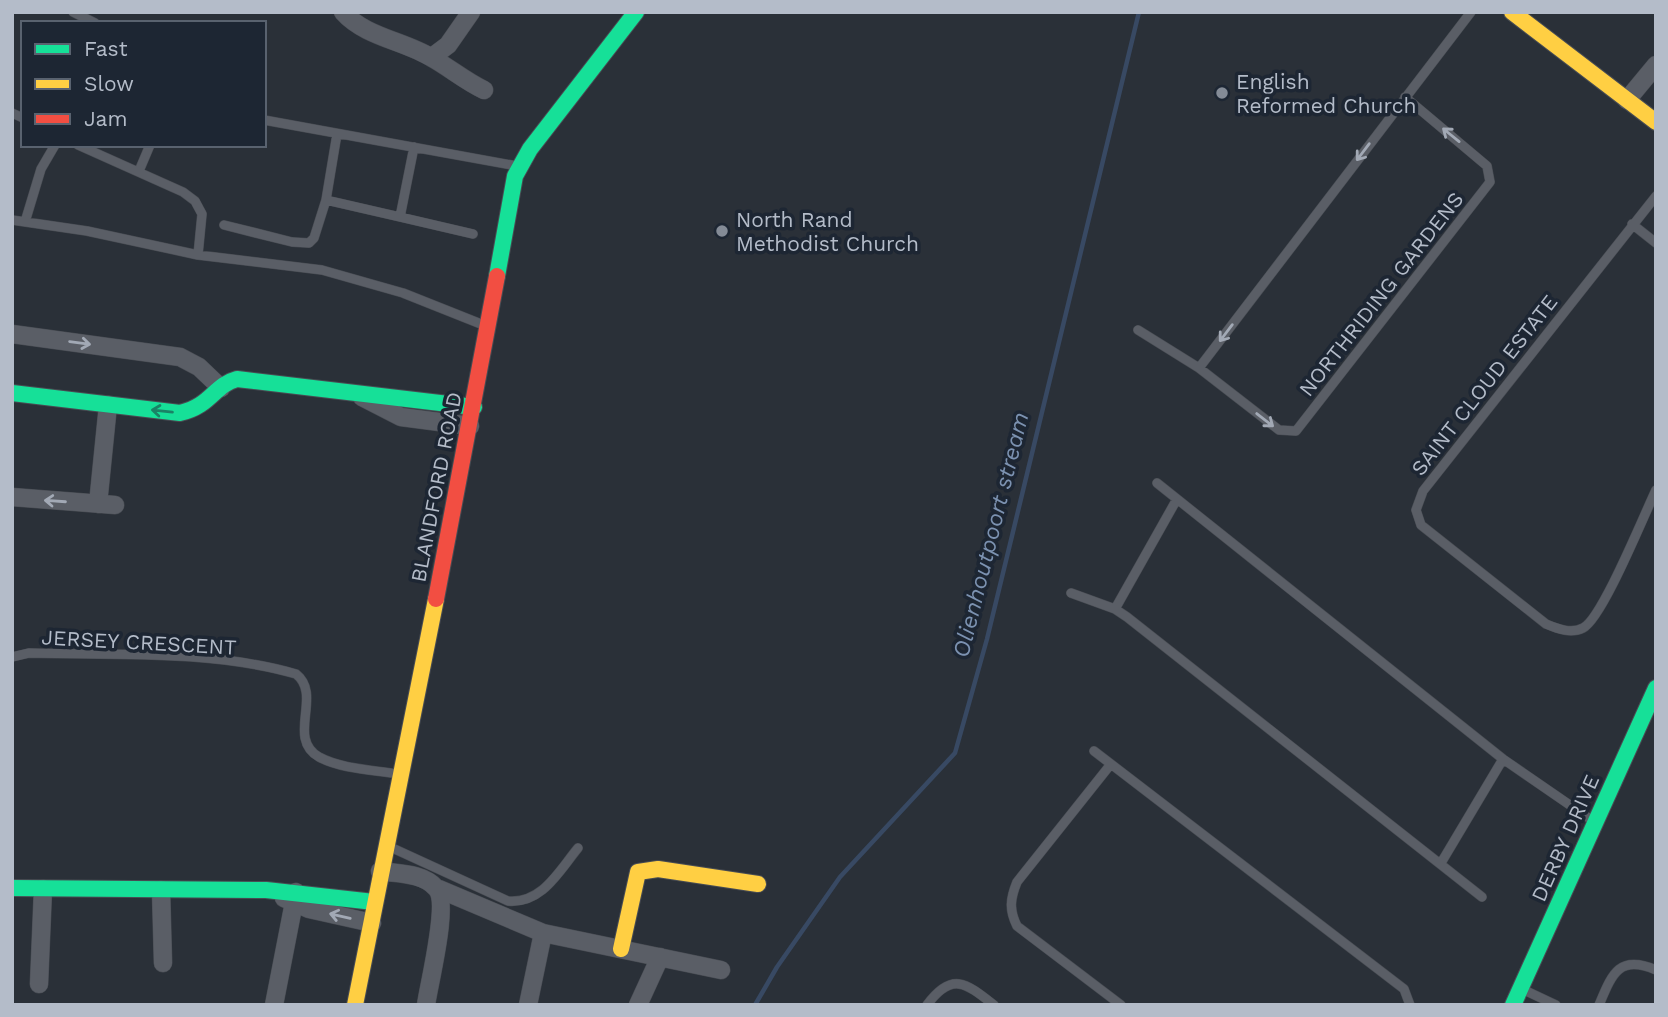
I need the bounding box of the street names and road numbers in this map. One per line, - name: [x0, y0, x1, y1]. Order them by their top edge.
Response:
- street label: NORTHRIDING GARDENS: [1293, 187, 1469, 401]
- street label: SAINT CLOUD ESTATE: [1406, 290, 1562, 480]
- street label: BLANDFORD ROAD: [405, 390, 467, 584]
- street label: JERSEY CRESCENT: [41, 624, 238, 660]
- street label: DERBY DRIVE: [1526, 771, 1604, 905]

